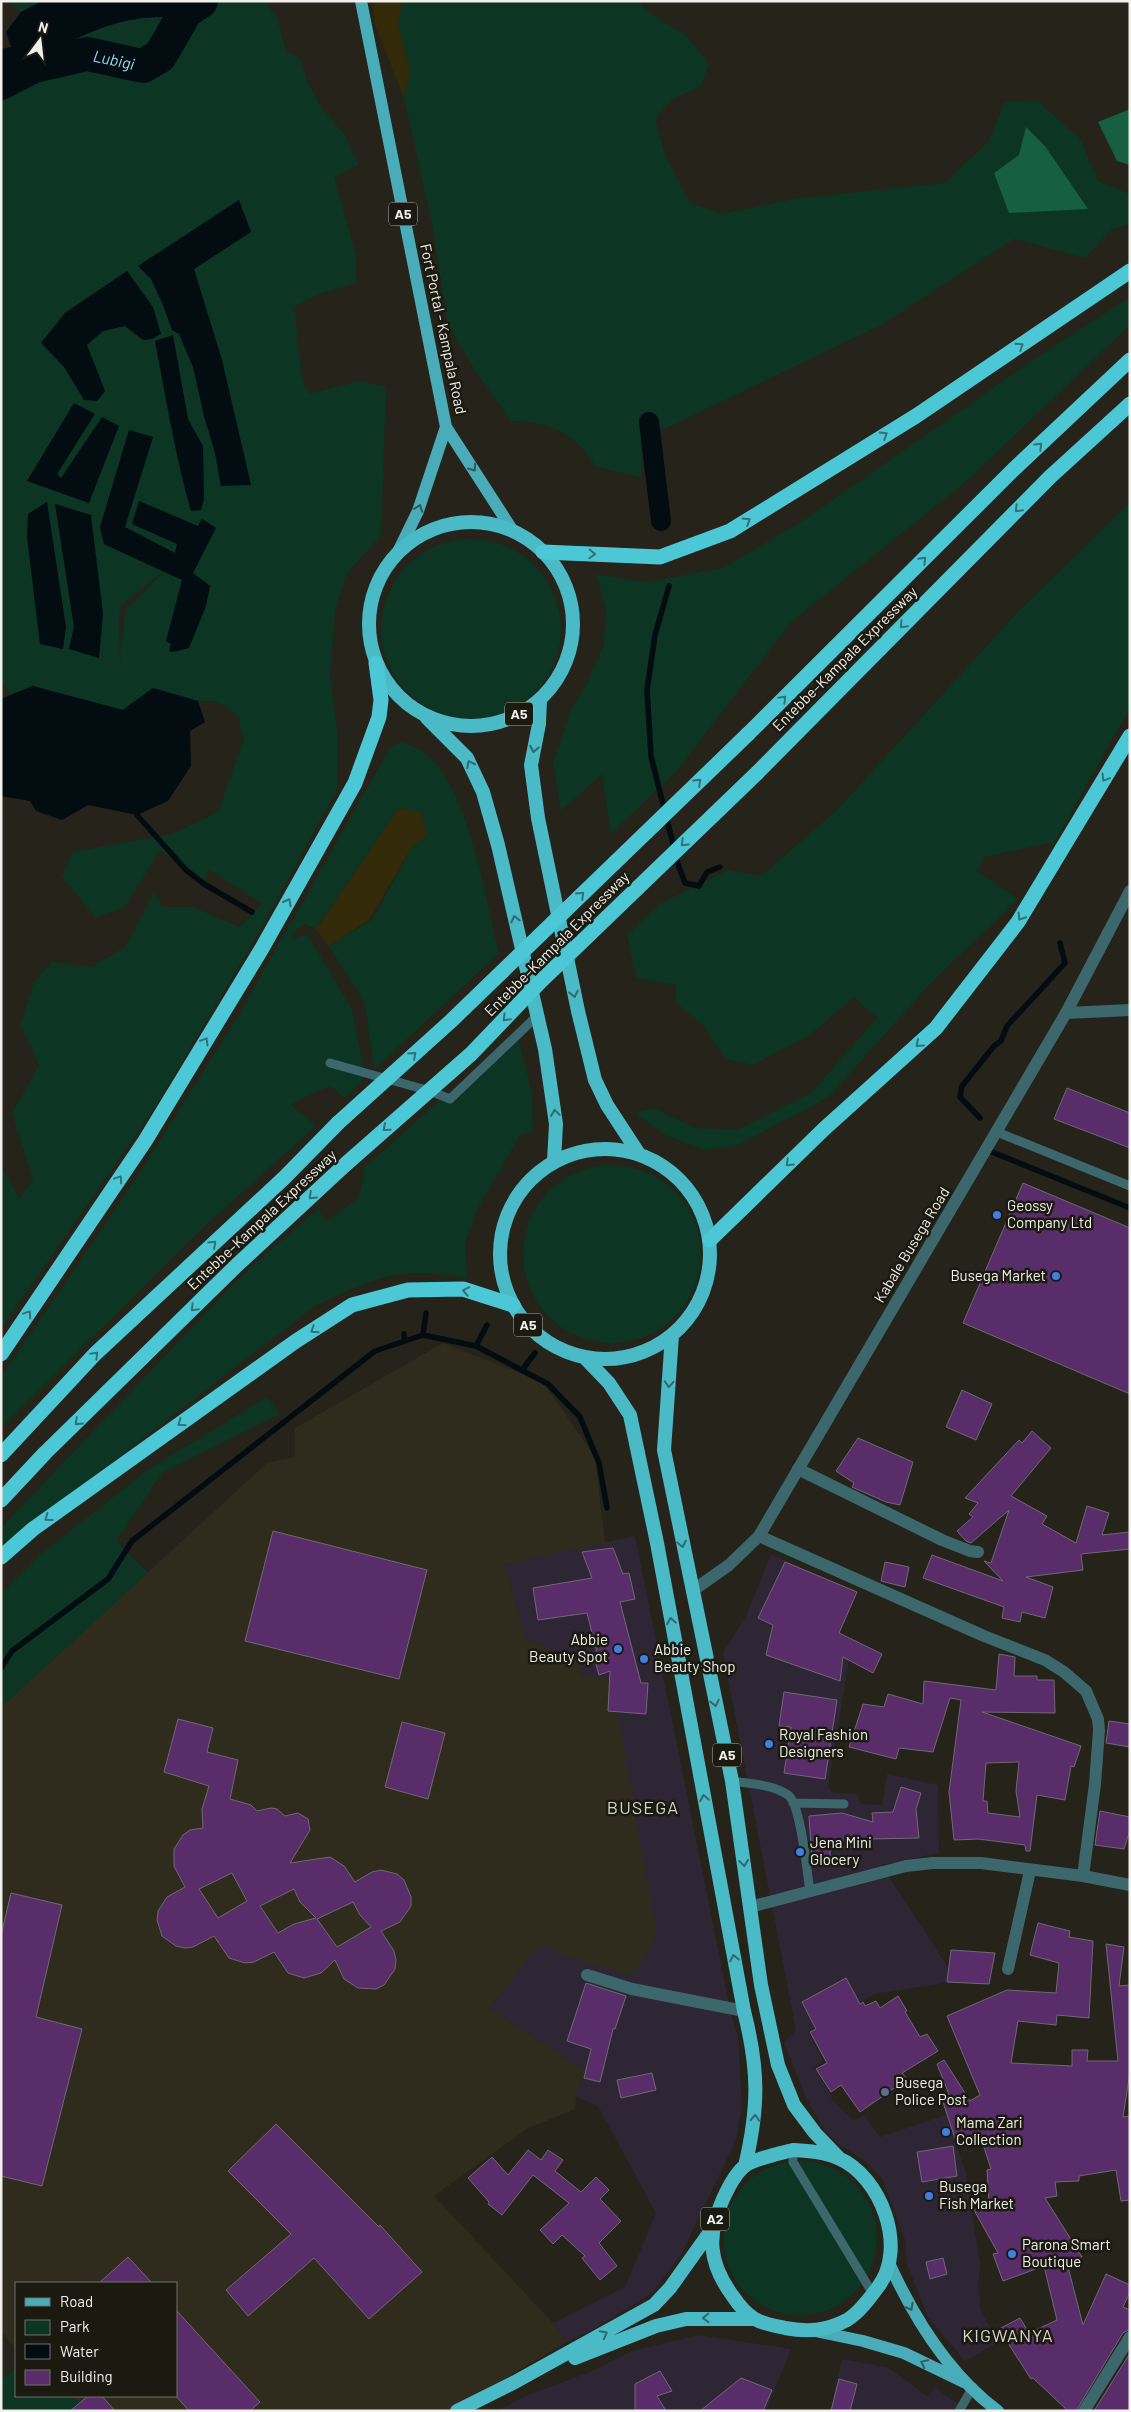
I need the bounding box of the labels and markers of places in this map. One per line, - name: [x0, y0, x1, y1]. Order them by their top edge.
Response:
- place label: Geossy Company Ltd: [1007, 1196, 1092, 1231]
- marker: Geossy Company Ltd: [991, 1209, 1003, 1221]
- place label: Busega Market: [950, 1266, 1046, 1284]
- marker: Busega Market: [1050, 1270, 1062, 1282]
- place label: Abbie Beauty Spot: [529, 1630, 608, 1665]
- place label: Abbie Beauty Shop: [654, 1640, 736, 1675]
- marker: Abbie Beauty Spot: [612, 1643, 624, 1655]
- marker: Abbie Beauty Shop: [638, 1653, 650, 1665]
- place label: Royal Fashion Designers: [779, 1725, 868, 1760]
- marker: Royal Fashion Designers: [763, 1738, 775, 1750]
- place label: Jena Mini Glocery: [810, 1833, 872, 1868]
- marker: Jena Mini Glocery: [794, 1846, 806, 1858]
- place label: Busega Police Post: [895, 2073, 967, 2108]
- marker: Busega Police Post: [879, 2086, 891, 2098]
- place label: Mama Zari Collection: [956, 2113, 1023, 2148]
- marker: Mama Zari Collection: [940, 2126, 952, 2138]
- place label: Busega Fish Market: [939, 2177, 1014, 2212]
- marker: Busega Fish Market: [923, 2190, 935, 2202]
- place label: Parona Smart Boutique: [1022, 2235, 1111, 2270]
- marker: Parona Smart Boutique: [1006, 2248, 1018, 2260]

